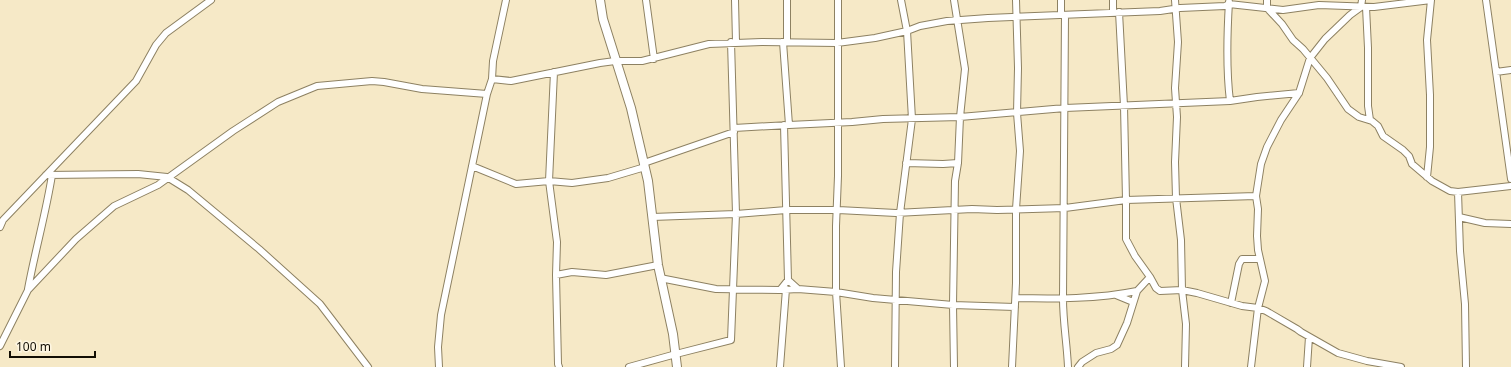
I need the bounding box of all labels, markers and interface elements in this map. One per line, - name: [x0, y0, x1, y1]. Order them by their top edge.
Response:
- scale bar: [10, 333, 95, 359]
- text: 100 m: [16, 338, 51, 355]

